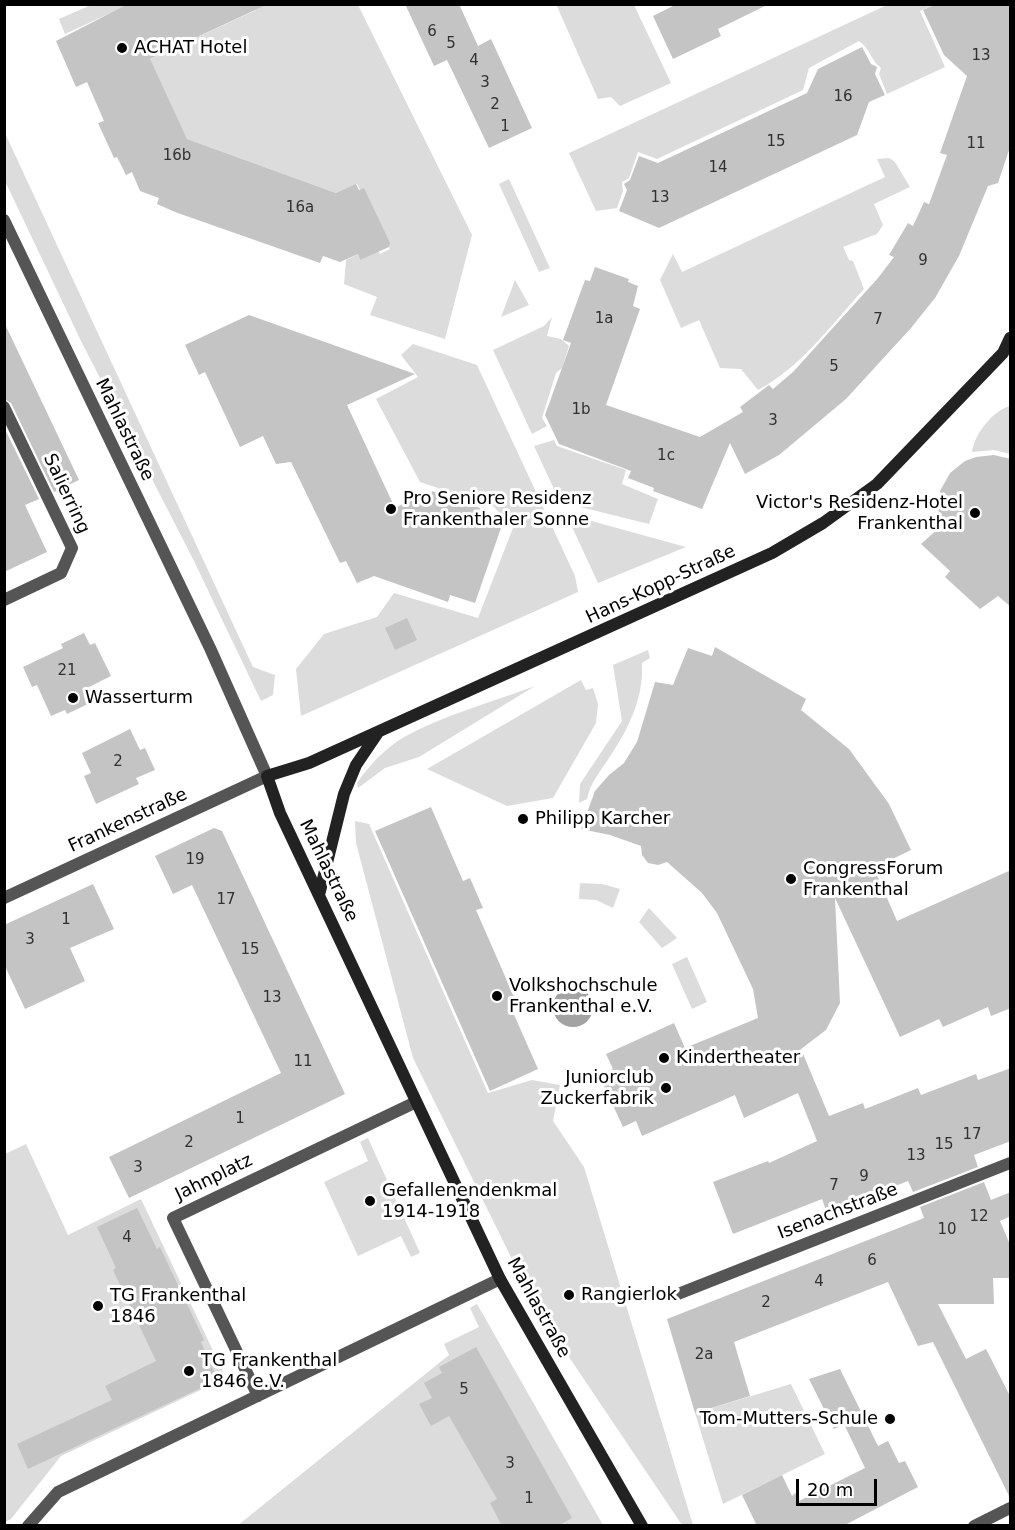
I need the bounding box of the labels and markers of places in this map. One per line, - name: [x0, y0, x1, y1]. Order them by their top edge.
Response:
- place label: ACHAT Hotel: [134, 37, 247, 59]
- marker: ACHAT Hotel: [115, 41, 129, 55]
- place label: Pro Seniore Residenz Frankenthaler Sonne: [403, 488, 592, 530]
- place label: Victor's Residenz-Hotel Frankenthal: [756, 492, 963, 534]
- marker: Pro Seniore Residenz Frankenthaler Sonne: [384, 502, 398, 516]
- marker: Victor's Residenz-Hotel Frankenthal: [968, 506, 982, 520]
- place label: Wasserturm: [85, 687, 193, 709]
- marker: Wasserturm: [66, 691, 80, 705]
- place label: Philipp Karcher: [535, 808, 670, 830]
- marker: Philipp Karcher: [516, 812, 530, 826]
- place label: CongressForum Frankenthal: [803, 858, 943, 900]
- marker: CongressForum Frankenthal: [784, 872, 798, 886]
- place label: Volkshochschule Frankenthal e.V.: [509, 975, 658, 1018]
- marker: Volkshochschule Frankenthal e.V.: [490, 989, 504, 1003]
- place label: Kindertheater: [676, 1047, 800, 1069]
- marker: Kindertheater: [657, 1051, 671, 1065]
- place label: Juniorclub Zuckerfabrik: [540, 1067, 654, 1110]
- marker: Juniorclub Zuckerfabrik: [659, 1081, 673, 1095]
- place label: Gefallenendenkmal 1914-1918: [382, 1180, 557, 1222]
- marker: Gefallenendenkmal 1914-1918: [363, 1194, 377, 1208]
- place label: Rangierlok: [581, 1284, 677, 1306]
- place label: TG Frankenthal 1846: [110, 1285, 246, 1328]
- marker: Rangierlok: [562, 1288, 576, 1302]
- marker: TG Frankenthal 1846: [91, 1299, 105, 1313]
- place label: TG Frankenthal 1846 e.V.: [201, 1350, 337, 1392]
- marker: TG Frankenthal 1846 e.V.: [182, 1364, 196, 1378]
- place label: Tom-Mutters-Schule: [699, 1408, 878, 1430]
- marker: Tom-Mutters-Schule: [883, 1412, 897, 1426]

